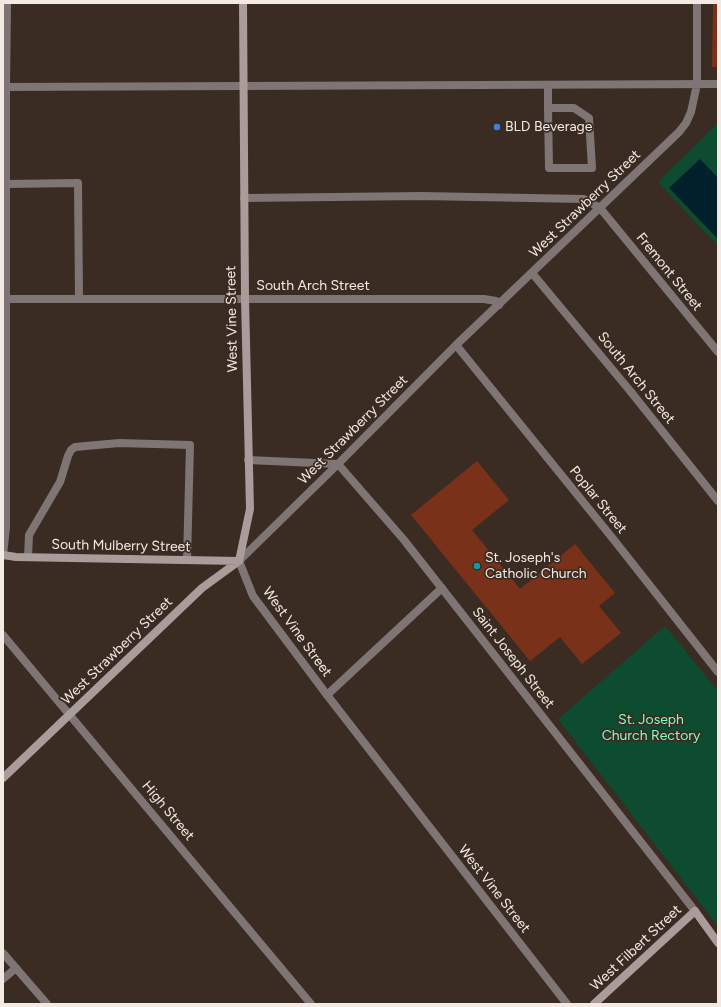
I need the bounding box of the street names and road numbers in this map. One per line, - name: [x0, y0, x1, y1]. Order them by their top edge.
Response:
- street label: West Strawberry Street: [526, 147, 644, 261]
- street label: Fremont Street: [632, 230, 706, 314]
- street label: West Vine Street: [223, 265, 241, 373]
- street label: South Arch Street: [256, 278, 370, 294]
- street label: South Arch Street: [594, 329, 678, 427]
- street label: West Strawberry Street: [295, 372, 411, 488]
- street label: Poplar Street: [566, 463, 630, 537]
- street label: South Mulberry Street: [51, 536, 191, 556]
- street label: West Vine Street: [259, 584, 335, 680]
- street label: West Strawberry Street: [58, 594, 176, 708]
- street label: Saint Joseph Street: [468, 604, 558, 712]
- street label: High Street: [138, 778, 198, 844]
- street label: West Vine Street: [454, 842, 534, 936]
- street label: West Filbert Street: [587, 902, 685, 994]

